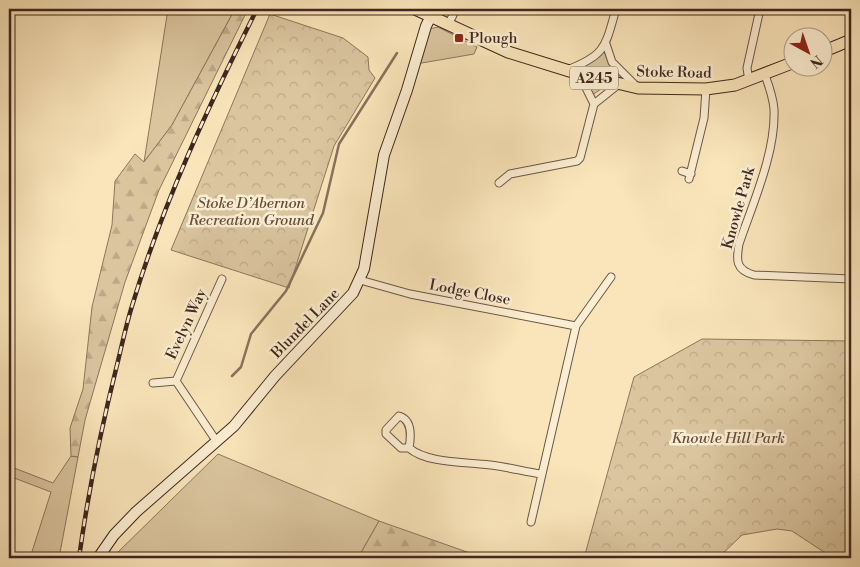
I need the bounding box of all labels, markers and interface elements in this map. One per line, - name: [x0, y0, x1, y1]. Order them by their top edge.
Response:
- north arrow: [782, 28, 832, 78]
- place label: Plough: [469, 29, 517, 48]
- marker: Plough: [453, 32, 465, 44]
- text: N: [806, 51, 826, 72]
- street label: Stoke Road: [636, 62, 712, 83]
- road number: A245: [570, 66, 618, 90]
- street label: Knowle Park: [718, 164, 760, 251]
- park label: Stoke D’Abernon Recreation Ground: [187, 194, 314, 230]
- street label: Lodge Close: [428, 275, 512, 310]
- street label: Blundel Lane: [267, 284, 344, 363]
- street label: Evelyn Way: [162, 285, 211, 363]
- park label: Knowle Hill Park: [671, 429, 785, 448]

